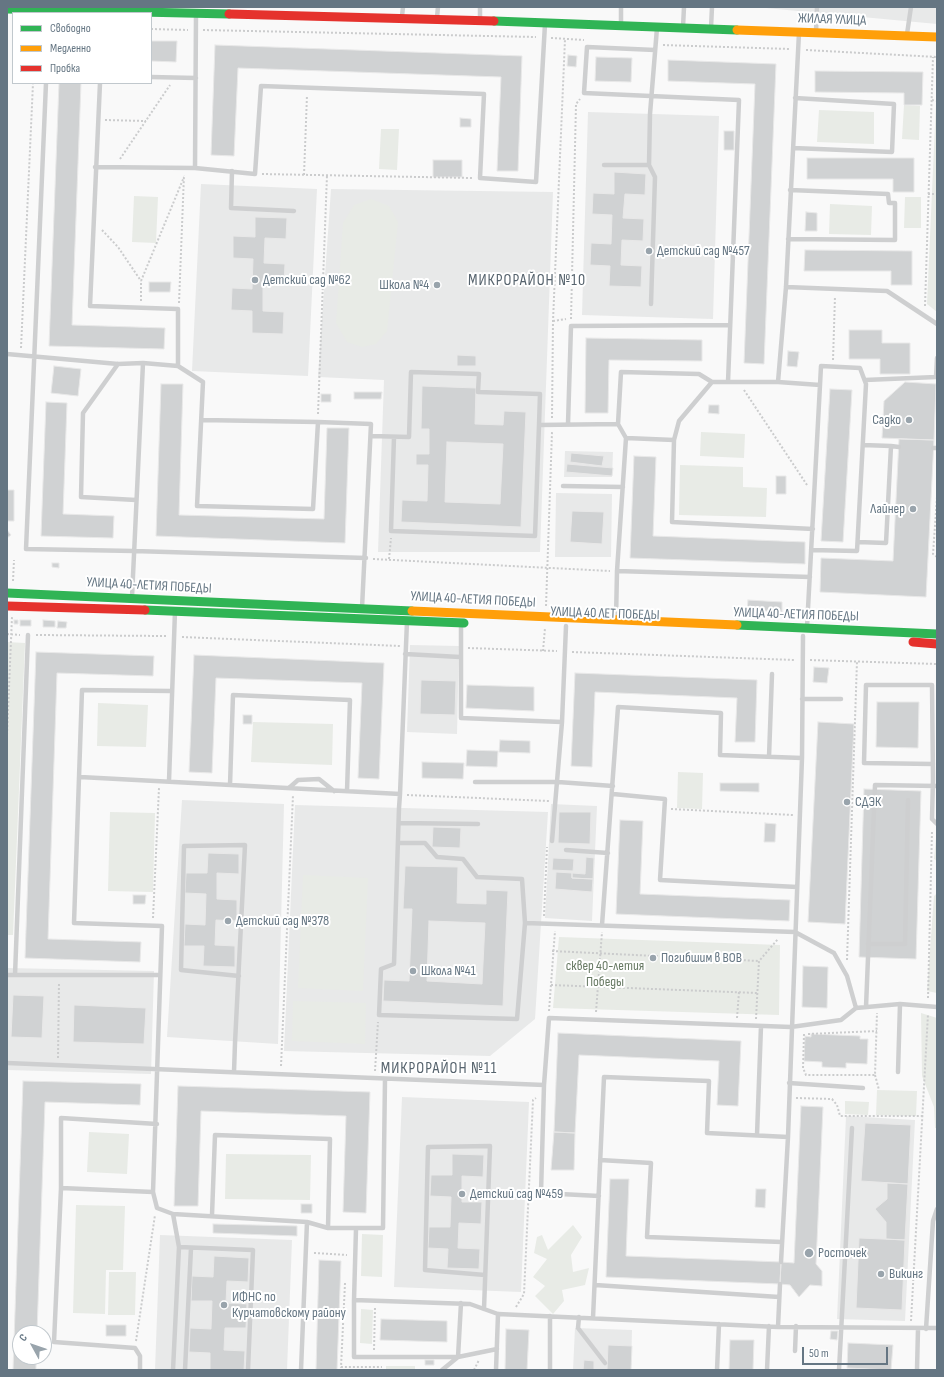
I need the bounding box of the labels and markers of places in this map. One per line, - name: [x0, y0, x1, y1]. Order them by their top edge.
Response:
- place label: Детский сад №457: [657, 243, 750, 259]
- marker: Детский сад №457: [644, 246, 654, 256]
- place label: Детский сад №62: [263, 272, 351, 288]
- marker: Детский сад №62: [250, 275, 260, 285]
- place label: Школа №4: [379, 277, 429, 293]
- marker: Школа №4: [432, 280, 442, 290]
- place label: Садко: [872, 412, 901, 428]
- marker: Садко: [904, 415, 914, 425]
- place label: Лайнер: [870, 501, 905, 517]
- marker: Лайнер: [908, 504, 918, 514]
- place label: СДЭК: [855, 794, 881, 810]
- marker: СДЭК: [842, 797, 852, 807]
- place label: Детский сад №378: [236, 913, 329, 929]
- marker: Детский сад №378: [223, 916, 233, 926]
- place label: Погибшим в ВОВ: [661, 950, 742, 966]
- marker: Погибшим в ВОВ: [648, 953, 658, 963]
- place label: Школа №41: [421, 963, 476, 979]
- marker: Школа №41: [408, 966, 418, 976]
- place label: Детский сад №459: [470, 1186, 563, 1202]
- marker: Детский сад №459: [457, 1189, 467, 1199]
- place label: Росточек: [818, 1245, 867, 1261]
- marker: Росточек: [803, 1247, 815, 1259]
- place label: Викинг: [889, 1266, 923, 1282]
- marker: Викинг: [876, 1269, 886, 1279]
- place label: ИФНС по Курчатовскому району: [232, 1289, 346, 1322]
- marker: ИФНС по Курчатовскому району: [219, 1300, 229, 1310]

